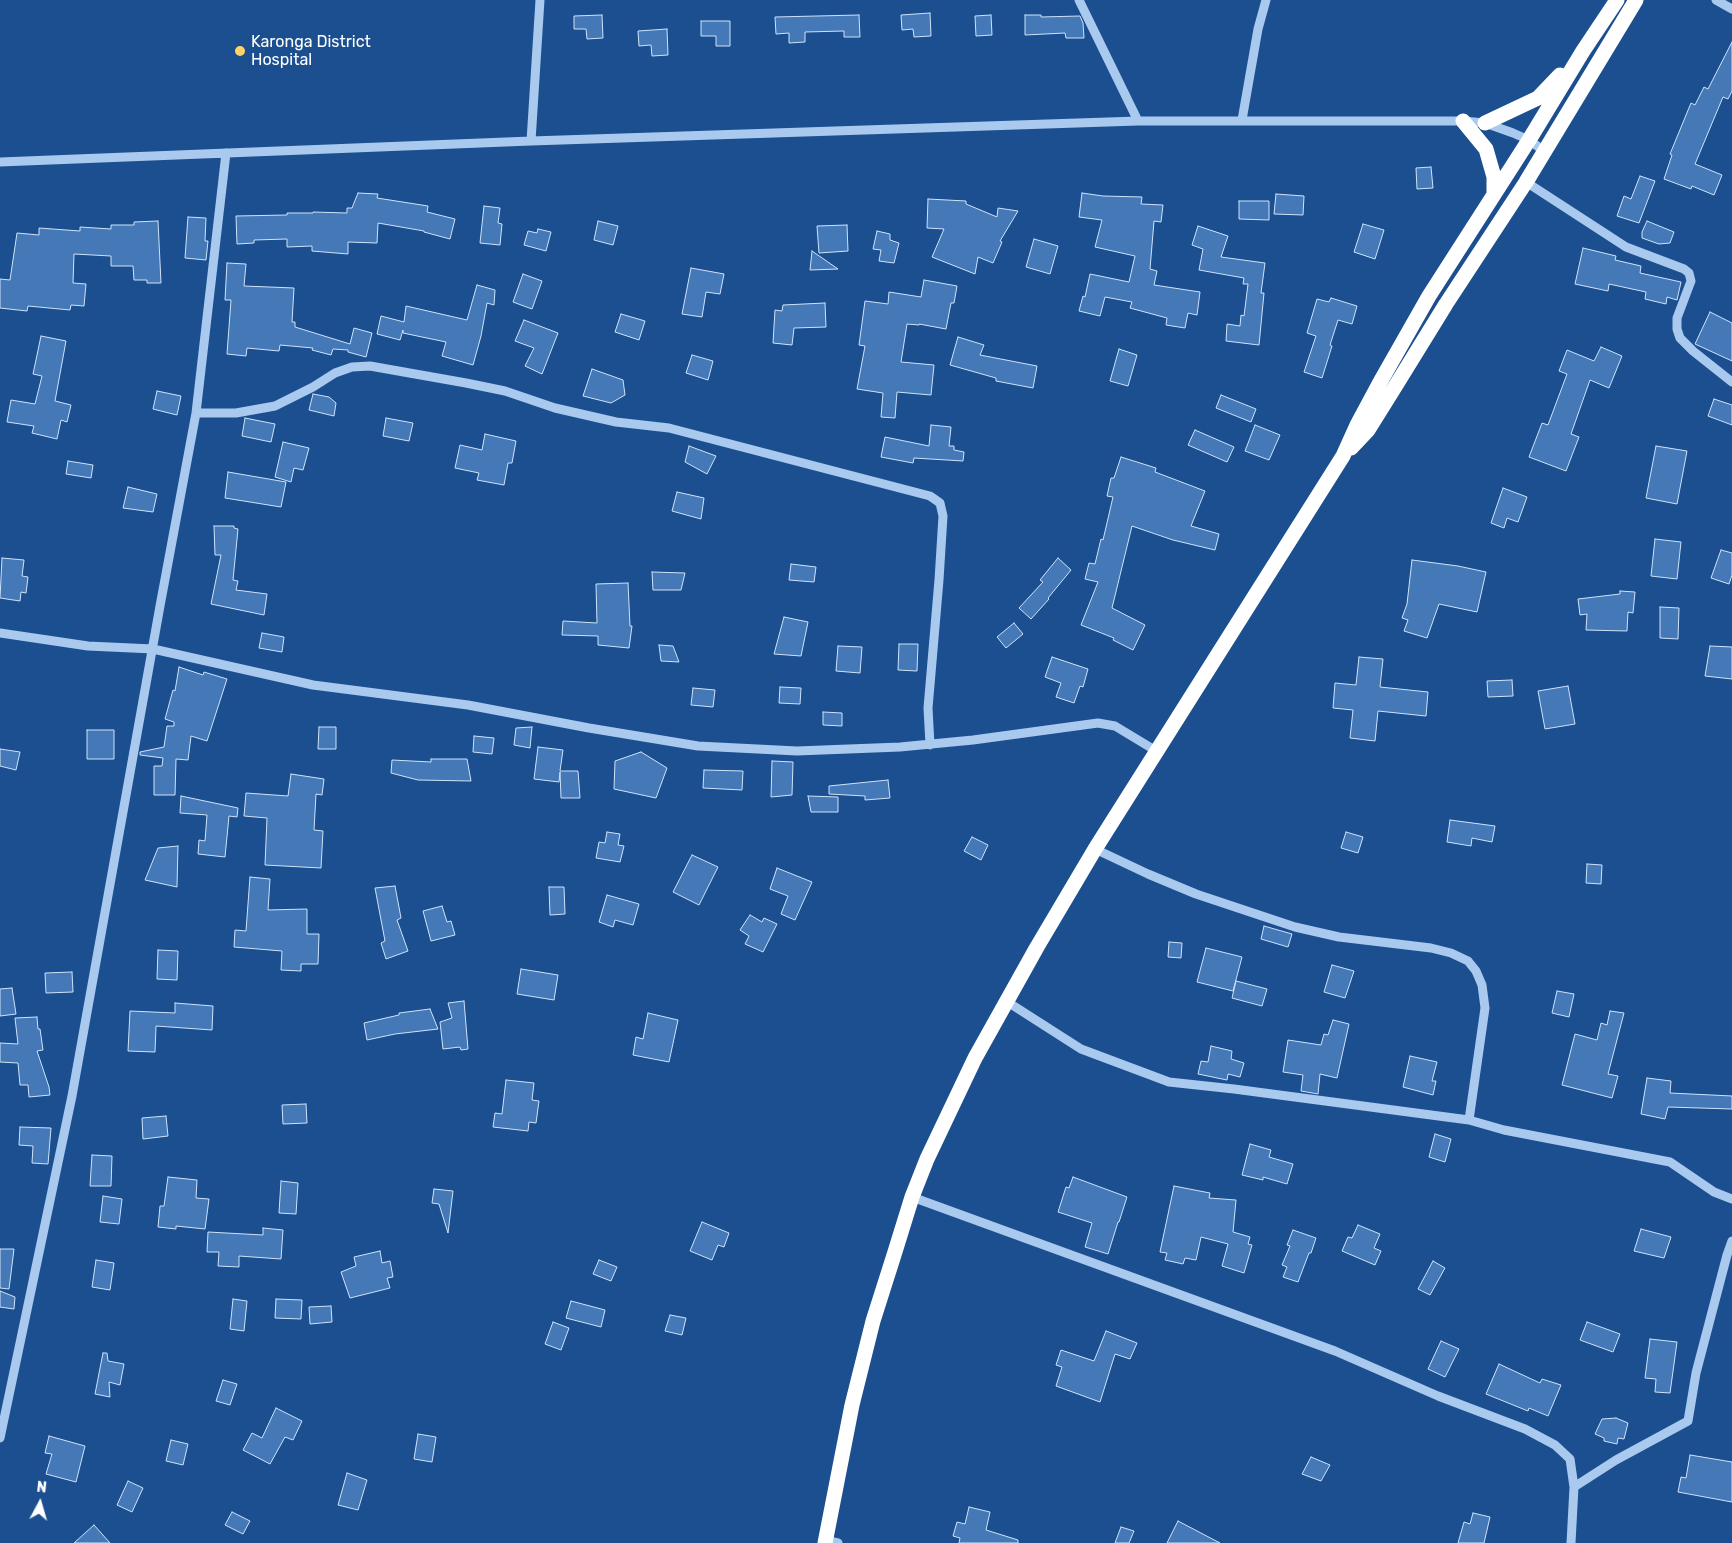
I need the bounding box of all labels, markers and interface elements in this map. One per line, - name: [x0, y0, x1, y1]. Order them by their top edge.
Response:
- place label: Karonga District Hospital: [251, 32, 371, 70]
- marker: Karonga District Hospital: [233, 44, 247, 58]
- north arrow: [15, 1478, 65, 1528]
- text: N: [36, 1479, 48, 1497]

